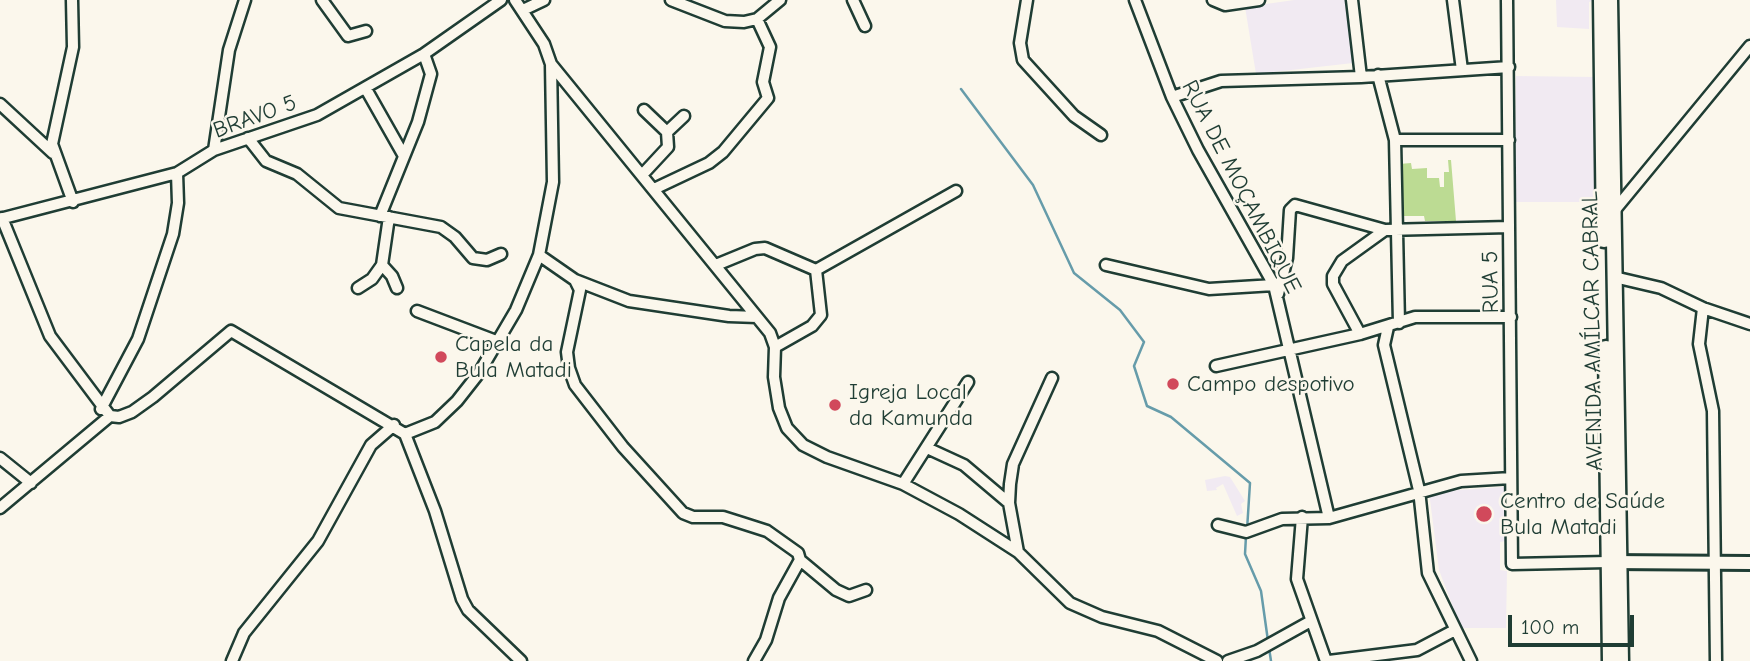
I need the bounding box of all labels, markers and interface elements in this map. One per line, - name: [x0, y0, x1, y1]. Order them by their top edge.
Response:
- street label: RUA DE MOÇAMBIQUE: [1175, 76, 1307, 298]
- street label: BRAVO 5: [210, 89, 300, 145]
- street label: AVENIDA AMÍLCAR CABRAL: [1577, 191, 1609, 471]
- street label: RUA 5: [1477, 250, 1505, 314]
- place label: Capela da Bula Matadi: [455, 330, 572, 384]
- marker: Capela da Bula Matadi: [433, 349, 449, 365]
- place label: Campo despotivo: [1187, 370, 1355, 398]
- marker: Campo despotivo: [1165, 376, 1181, 392]
- place label: Igreja Local da Kamunda: [849, 378, 973, 432]
- marker: Igreja Local da Kamunda: [827, 397, 843, 413]
- place label: Centro de Saúde Bula Matadi: [1500, 487, 1665, 541]
- marker: Centro de Saúde Bula Matadi: [1474, 504, 1494, 524]
- scale bar: [1512, 602, 1638, 646]
- text: 100 m: [1521, 615, 1579, 639]

